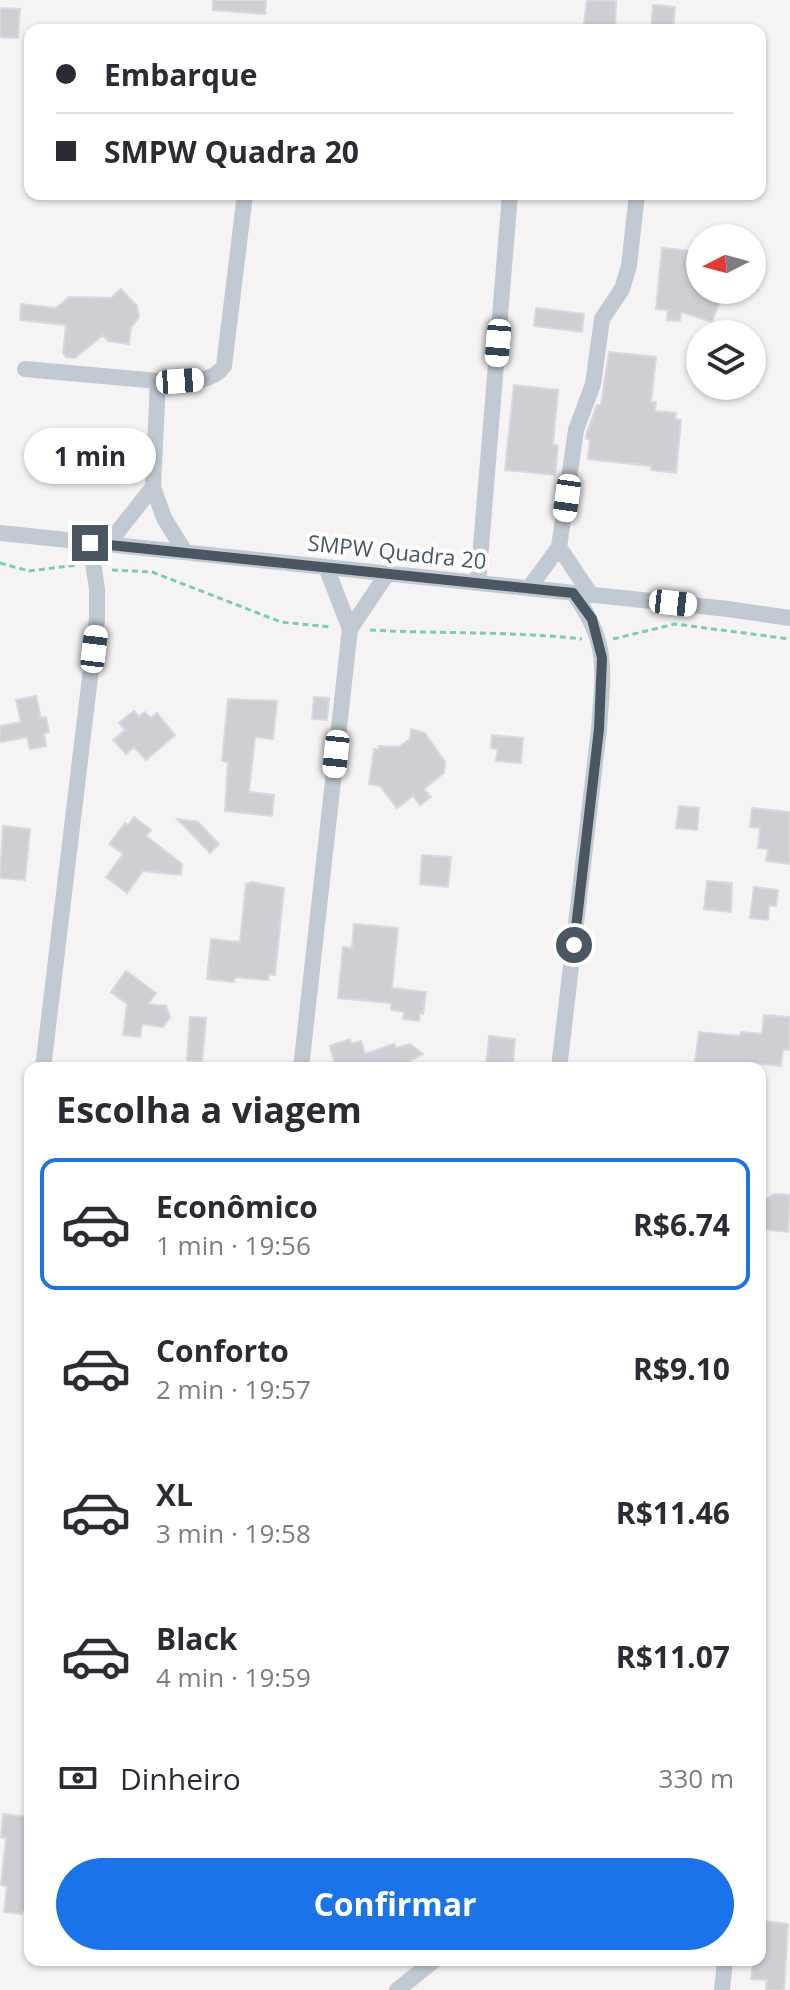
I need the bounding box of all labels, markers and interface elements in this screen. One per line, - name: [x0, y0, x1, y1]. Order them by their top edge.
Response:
- text: Embarque: [104, 54, 257, 95]
- text: SMPW Quadra 20: [104, 131, 359, 172]
- north arrow: [686, 224, 766, 304]
- map controls: [686, 224, 766, 400]
- car: [484, 318, 512, 368]
- button: layers: [686, 320, 766, 400]
- car: [155, 367, 205, 395]
- callout: 1 min: [24, 427, 156, 483]
- text: 1 min: [54, 438, 126, 474]
- car: [552, 473, 582, 523]
- route end: [72, 525, 108, 561]
- street label: SMPW Quadra 20: [306, 527, 488, 575]
- car: [648, 589, 698, 617]
- car: [79, 624, 109, 674]
- car: [322, 729, 350, 779]
- route start: [556, 927, 592, 963]
- text: Escolha a viagem: [56, 1085, 362, 1134]
- text: Econômico: [156, 1186, 318, 1227]
- icon: car: [60, 1188, 132, 1260]
- text: R$6.74: [633, 1204, 730, 1245]
- text: 1 min · 19:56: [156, 1227, 311, 1263]
- text: Conforto: [156, 1330, 289, 1371]
- icon: car: [60, 1332, 132, 1404]
- text: R$9.10: [633, 1348, 730, 1389]
- text: 2 min · 19:57: [156, 1371, 311, 1407]
- text: XL: [156, 1474, 193, 1515]
- icon: car: [60, 1476, 132, 1548]
- text: R$11.46: [616, 1492, 730, 1533]
- text: 3 min · 19:58: [156, 1515, 311, 1551]
- text: Black: [156, 1618, 237, 1659]
- icon: car: [60, 1620, 132, 1692]
- text: R$11.07: [616, 1636, 730, 1677]
- text: 4 min · 19:59: [156, 1659, 311, 1695]
- icon: cash: [56, 1756, 100, 1800]
- text: Dinheiro: [120, 1758, 241, 1799]
- text: 330 m: [659, 1760, 734, 1796]
- button: Confirmar: [56, 1858, 734, 1950]

